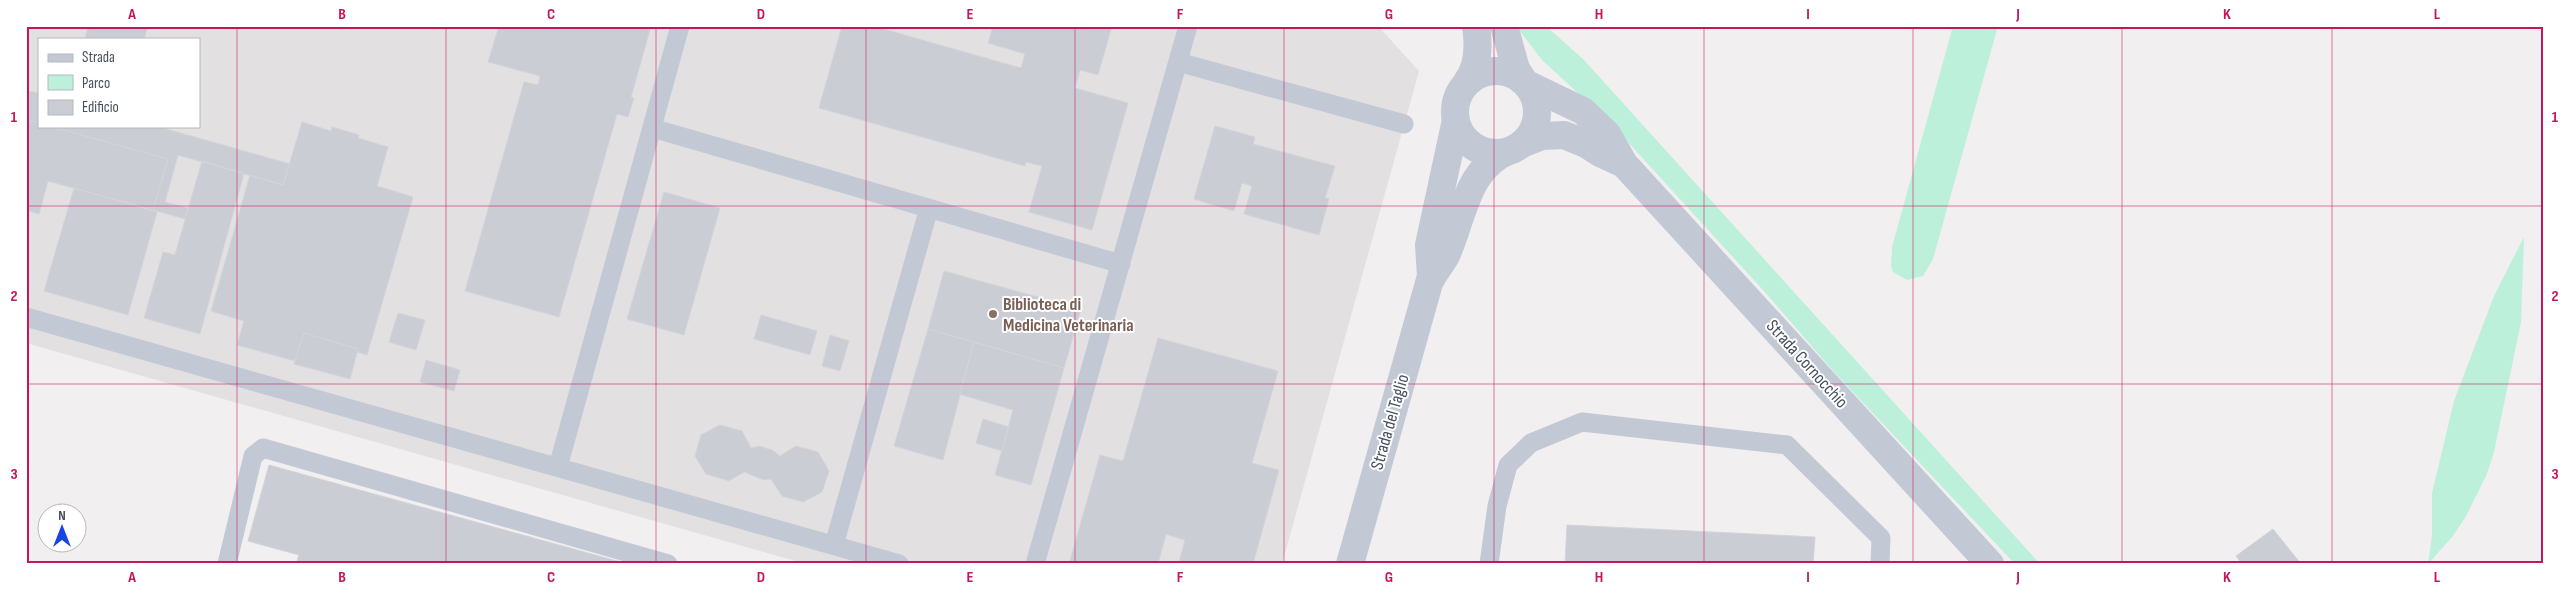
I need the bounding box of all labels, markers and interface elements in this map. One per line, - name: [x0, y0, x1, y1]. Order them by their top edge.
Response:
- text: A: [127, 5, 136, 24]
- text: B: [338, 5, 346, 24]
- text: C: [547, 5, 555, 24]
- text: D: [757, 5, 765, 24]
- text: E: [967, 5, 974, 24]
- text: F: [1177, 5, 1184, 24]
- text: G: [1385, 5, 1393, 24]
- text: H: [1595, 5, 1603, 24]
- text: I: [1806, 5, 1810, 24]
- text: J: [2015, 5, 2020, 24]
- text: K: [2223, 5, 2231, 24]
- text: L: [2434, 5, 2441, 24]
- legend: [38, 38, 200, 128]
- text: Strada: [82, 48, 115, 67]
- text: Parco: [82, 74, 110, 93]
- text: Edificio: [82, 98, 119, 117]
- text: 1: [11, 108, 18, 127]
- text: 1: [2552, 108, 2559, 127]
- text: 2: [10, 287, 18, 306]
- text: 2: [2551, 287, 2559, 306]
- place label: Biblioteca di Medicina Veterinaria: [1003, 294, 1134, 336]
- marker: Biblioteca di Medicina Veterinaria: [987, 308, 999, 320]
- street label: Strada Cornocchio: [1762, 316, 1852, 412]
- street label: Strada del Taglio: [1366, 372, 1414, 472]
- text: 3: [10, 465, 18, 484]
- text: 3: [2551, 465, 2559, 484]
- north arrow: [38, 502, 88, 552]
- text: N: [58, 507, 66, 524]
- text: A: [127, 568, 136, 587]
- text: B: [338, 568, 346, 587]
- text: C: [547, 568, 555, 587]
- text: D: [757, 568, 765, 587]
- text: E: [967, 568, 974, 587]
- text: F: [1177, 568, 1184, 587]
- text: G: [1385, 568, 1393, 587]
- text: H: [1595, 568, 1603, 587]
- text: I: [1806, 568, 1810, 587]
- text: J: [2015, 568, 2020, 587]
- text: K: [2223, 568, 2231, 587]
- text: L: [2434, 568, 2441, 587]

